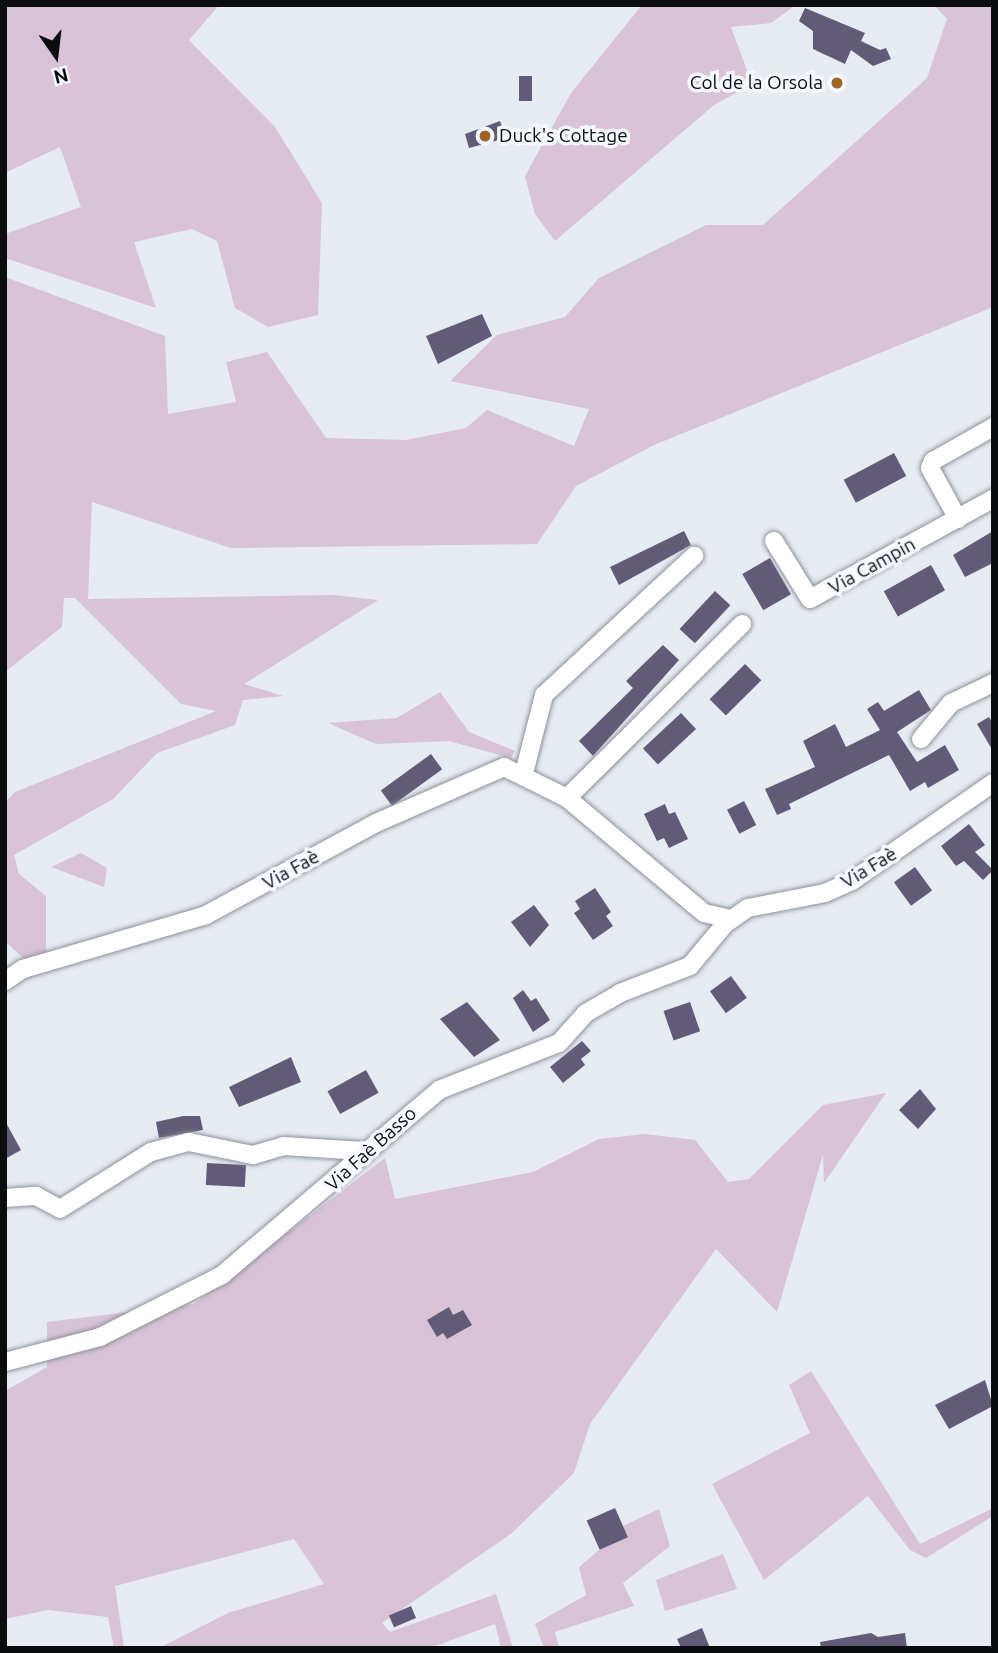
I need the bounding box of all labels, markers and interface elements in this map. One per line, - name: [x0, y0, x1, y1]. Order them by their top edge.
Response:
- north arrow: [21, 21, 91, 91]
- text: N: [52, 64, 71, 89]
- place label: Col de la Orsola: [690, 72, 823, 94]
- marker: Col de la Orsola: [829, 75, 845, 91]
- place label: Duck's Cottage: [499, 125, 628, 147]
- marker: Duck's Cottage: [477, 128, 493, 144]
- street label: Via Campin: [825, 533, 919, 599]
- street label: Via Faè: [837, 843, 901, 893]
- street label: Via Faè: [259, 845, 323, 895]
- street label: Via Faè Basso: [321, 1102, 421, 1196]

